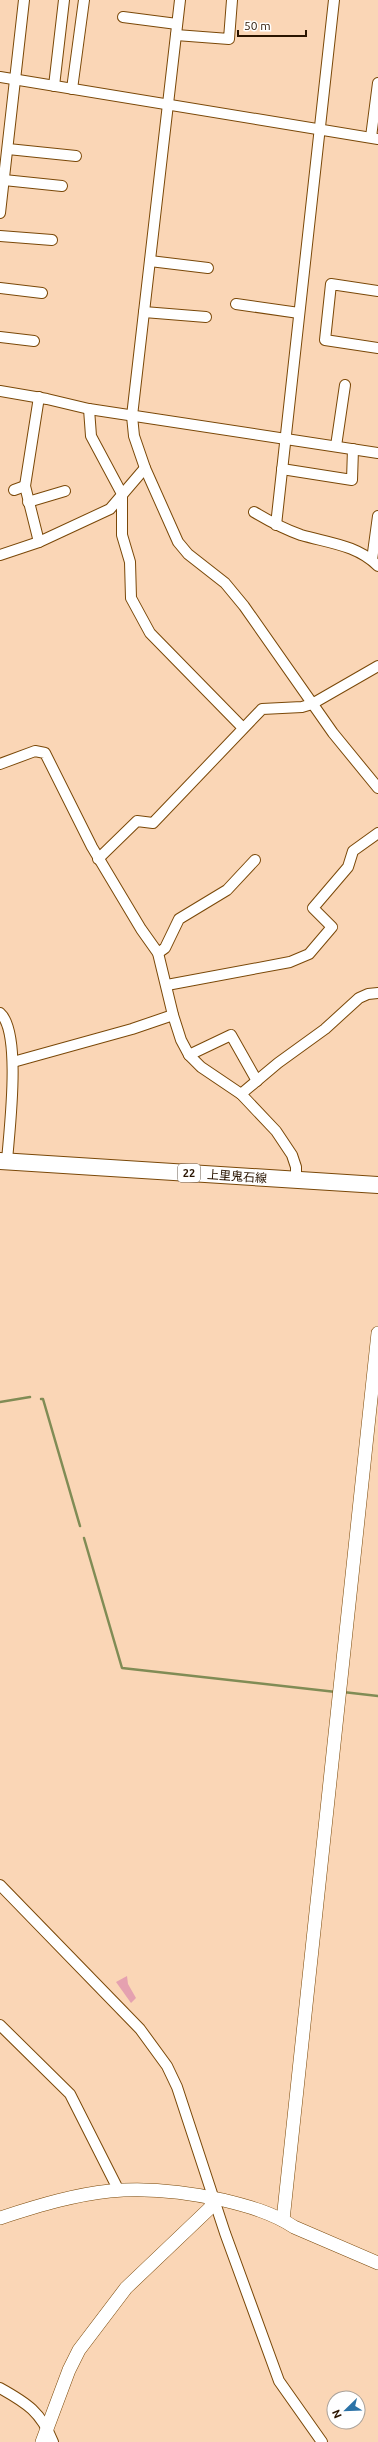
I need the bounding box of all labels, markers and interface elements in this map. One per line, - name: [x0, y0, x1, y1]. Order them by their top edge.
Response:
- scale bar: [238, 12, 306, 38]
- text: 50 m: [244, 19, 271, 32]
- road number: 22: [178, 1164, 200, 1182]
- street label: 上里鬼石線: [207, 1167, 267, 1185]
- north arrow: [326, 2390, 366, 2430]
- text: N: [330, 2408, 344, 2420]

